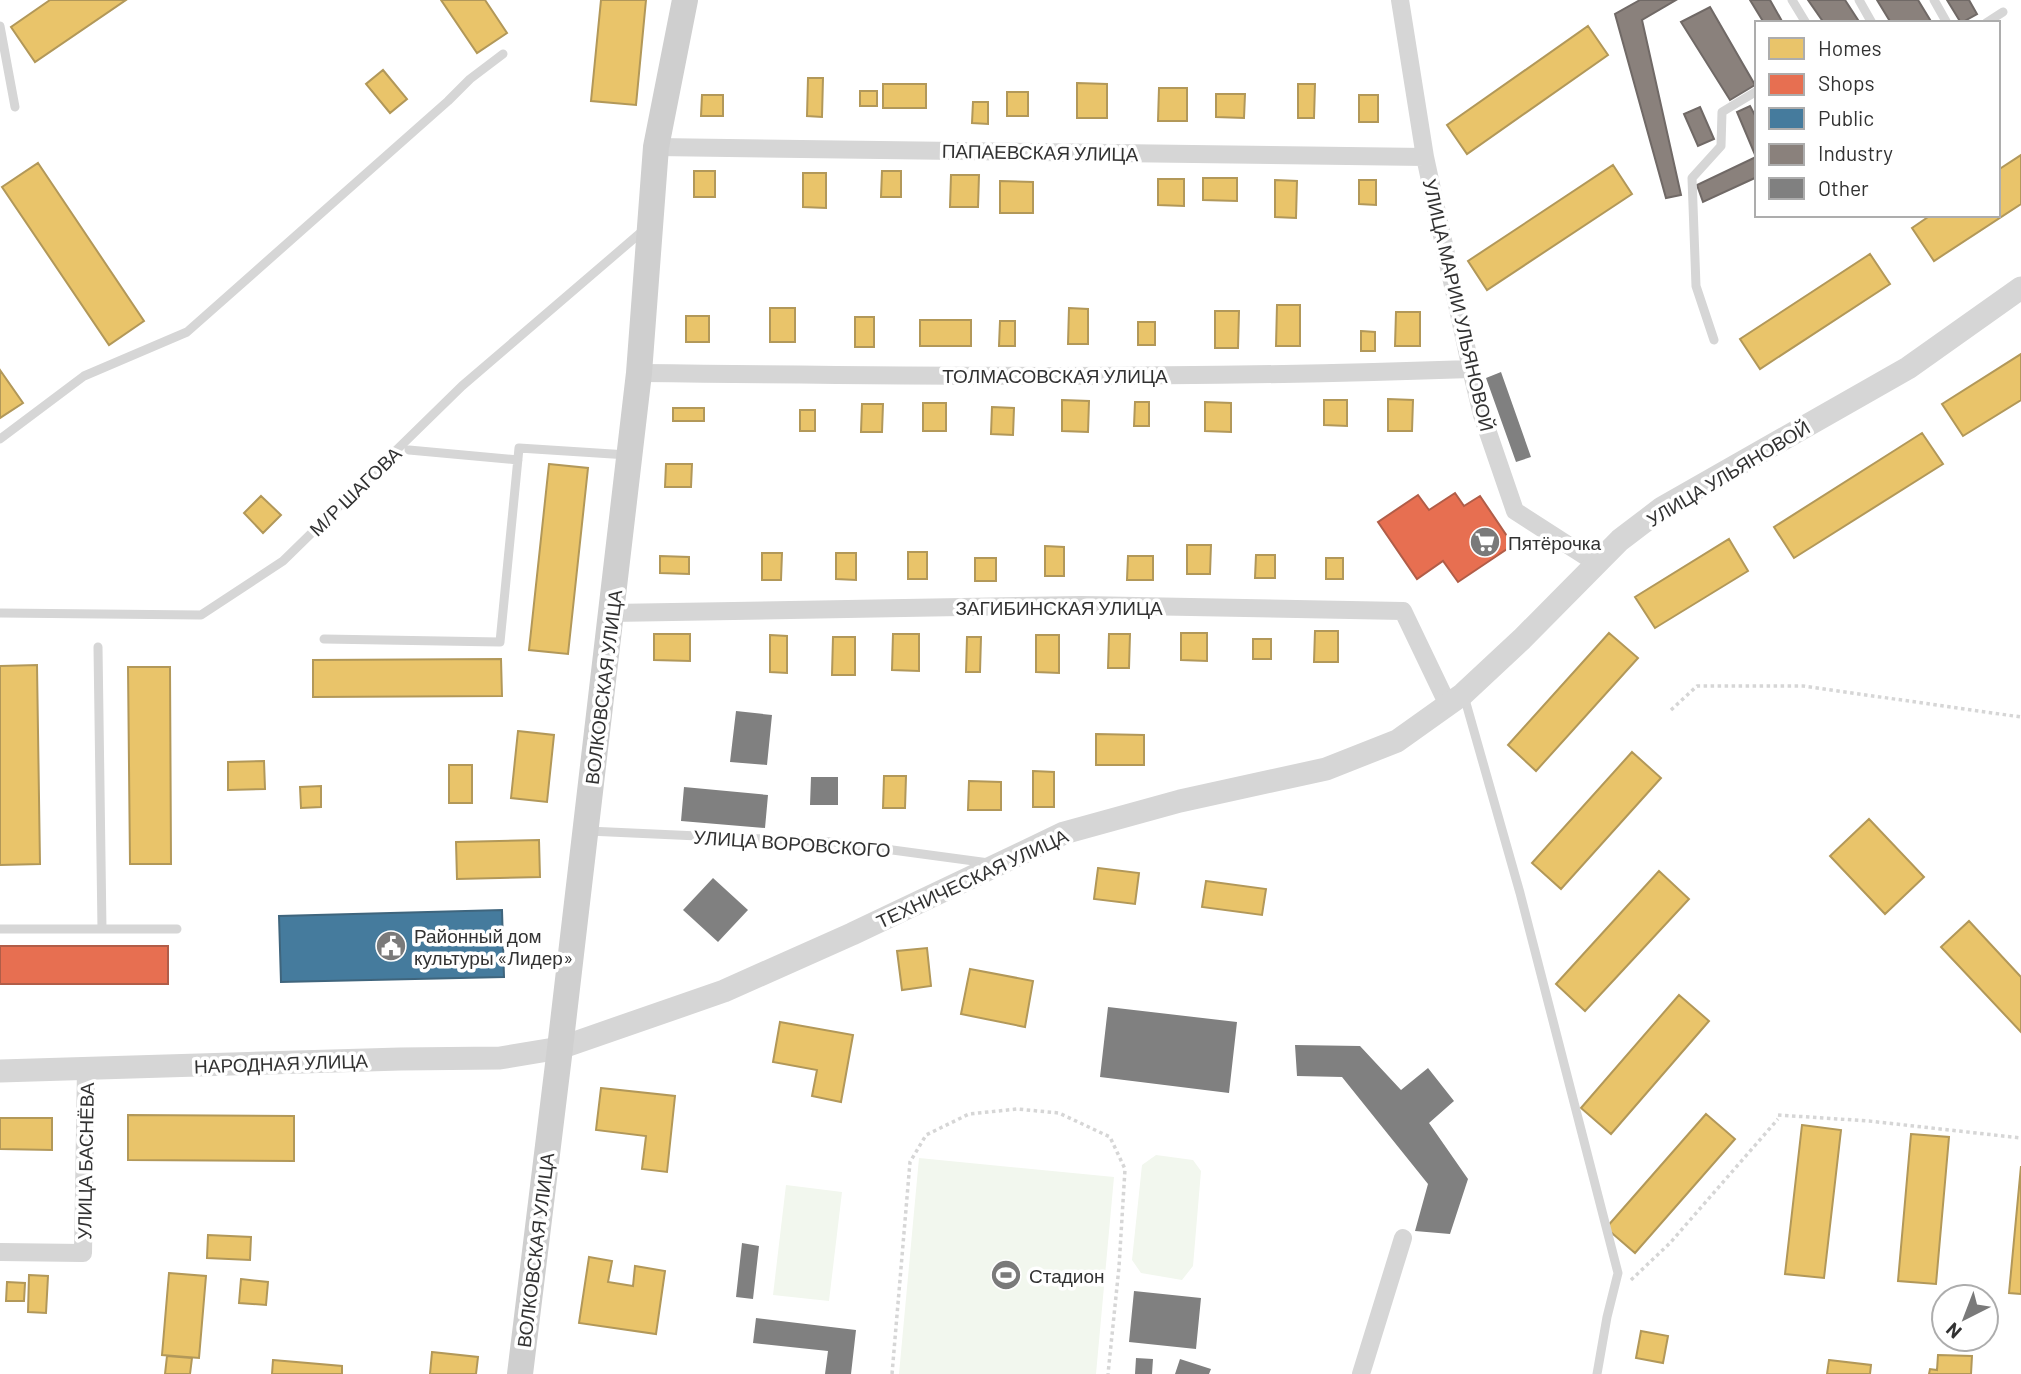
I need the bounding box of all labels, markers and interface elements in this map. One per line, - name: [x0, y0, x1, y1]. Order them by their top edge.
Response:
- legend: [1755, 21, 2000, 217]
- text: Homes: [1818, 35, 1882, 60]
- text: Shops: [1818, 70, 1875, 95]
- text: Public: [1818, 105, 1874, 130]
- street label: ПАПАЕВСКАЯ УЛИЦА: [942, 139, 1139, 165]
- text: Industry: [1818, 140, 1893, 165]
- text: Other: [1818, 175, 1869, 200]
- street label: УЛИЦА МАРИИ УЛЬЯНОВОЙ: [1419, 176, 1499, 434]
- street label: ТОЛМАСОВСКАЯ УЛИЦА: [942, 364, 1168, 387]
- street label: УЛИЦА УЛЬЯНОВОЙ: [1642, 415, 1814, 531]
- street label: М/Р ШАГОВА: [304, 441, 406, 541]
- supermarket icon: Пятёрочка: [1468, 525, 1502, 559]
- place label: Пятёрочка: [1508, 531, 1602, 554]
- street label: ВОЛКОВСКАЯ УЛИЦА: [580, 588, 626, 786]
- street label: ЗАГИБИНСКАЯ УЛИЦА: [955, 596, 1163, 619]
- street label: ТЕХНИЧЕСКАЯ УЛИЦА: [872, 823, 1072, 933]
- street label: УЛИЦА ВОРОВСКОГО: [693, 825, 891, 861]
- place label: Районный дом культуры «Лидер»: [414, 924, 573, 969]
- public building icon: Районный дом культуры «Лидер»: [374, 929, 408, 963]
- street label: НАРОДНАЯ УЛИЦА: [194, 1048, 369, 1078]
- street label: УЛИЦА БАСНЁВА: [72, 1082, 98, 1240]
- street label: ВОЛКОВСКАЯ УЛИЦА: [512, 1151, 558, 1349]
- sports icon: Стадион: [989, 1258, 1023, 1292]
- place label: Стадион: [1029, 1264, 1105, 1287]
- north arrow: [1930, 1283, 2000, 1353]
- text: N: [1941, 1318, 1966, 1344]

